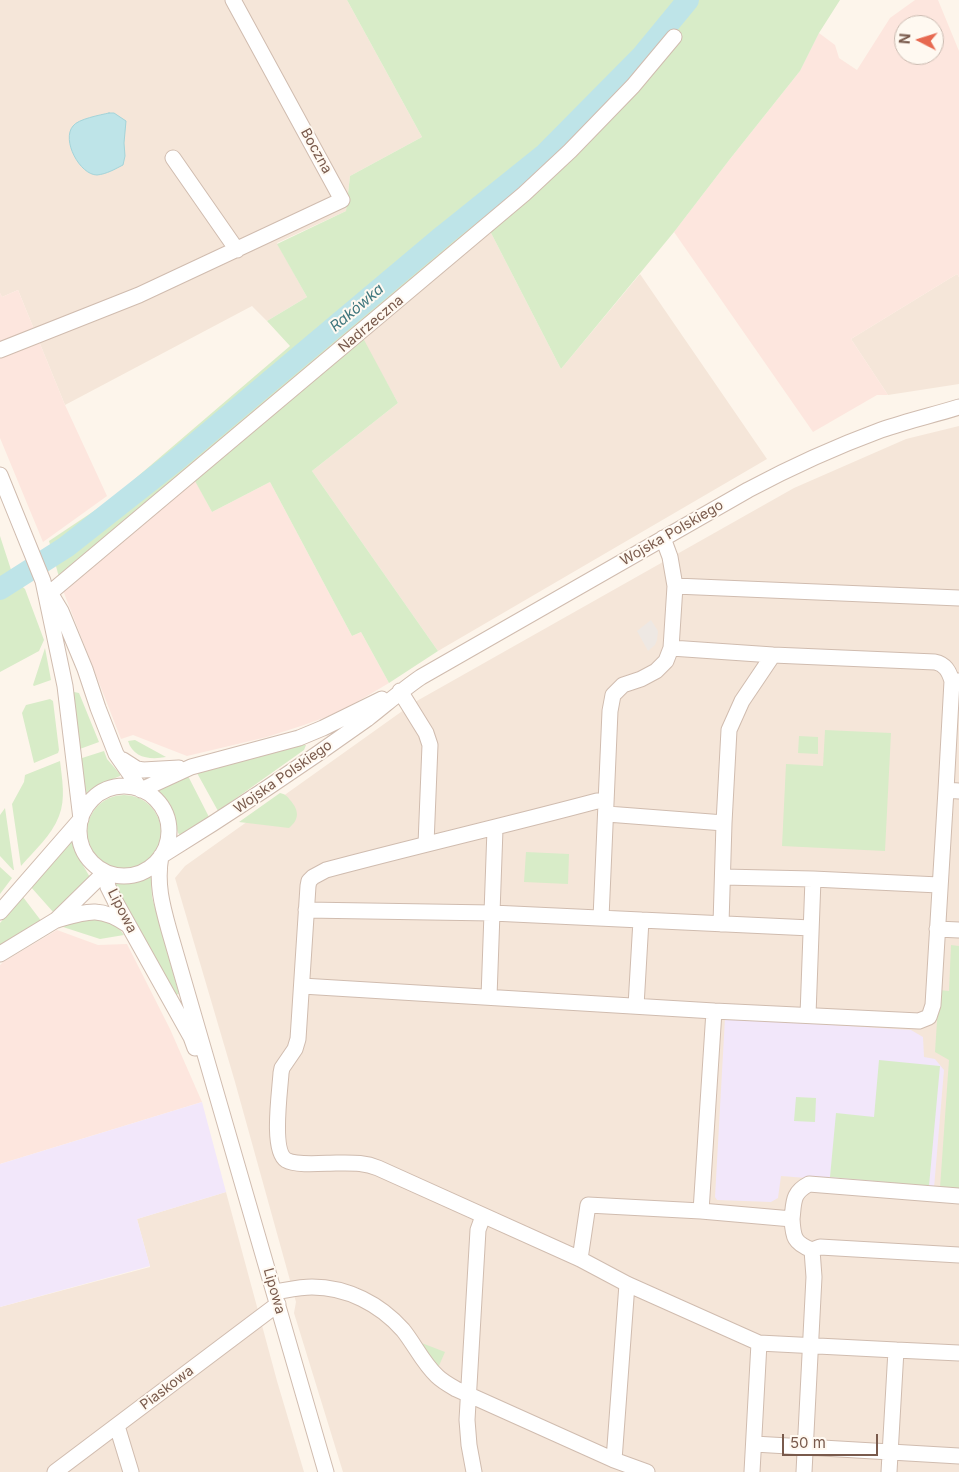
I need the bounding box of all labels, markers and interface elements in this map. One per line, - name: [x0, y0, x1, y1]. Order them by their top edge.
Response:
- north arrow: [894, 15, 944, 65]
- text: N: [896, 33, 913, 45]
- street label: Boczna: [297, 125, 335, 177]
- water label: Rakówka: [326, 280, 388, 336]
- street label: Nadrzeczna: [335, 292, 407, 356]
- street label: Wojska Polskiego: [618, 497, 726, 569]
- street label: Wojska Polskiego: [231, 737, 335, 817]
- street label: Lipowa: [104, 886, 140, 936]
- street label: Lipowa: [259, 1266, 289, 1316]
- street label: Piaskowa: [137, 1363, 197, 1413]
- scale bar: [784, 1424, 880, 1456]
- text: 50 m: [790, 1433, 826, 1452]

